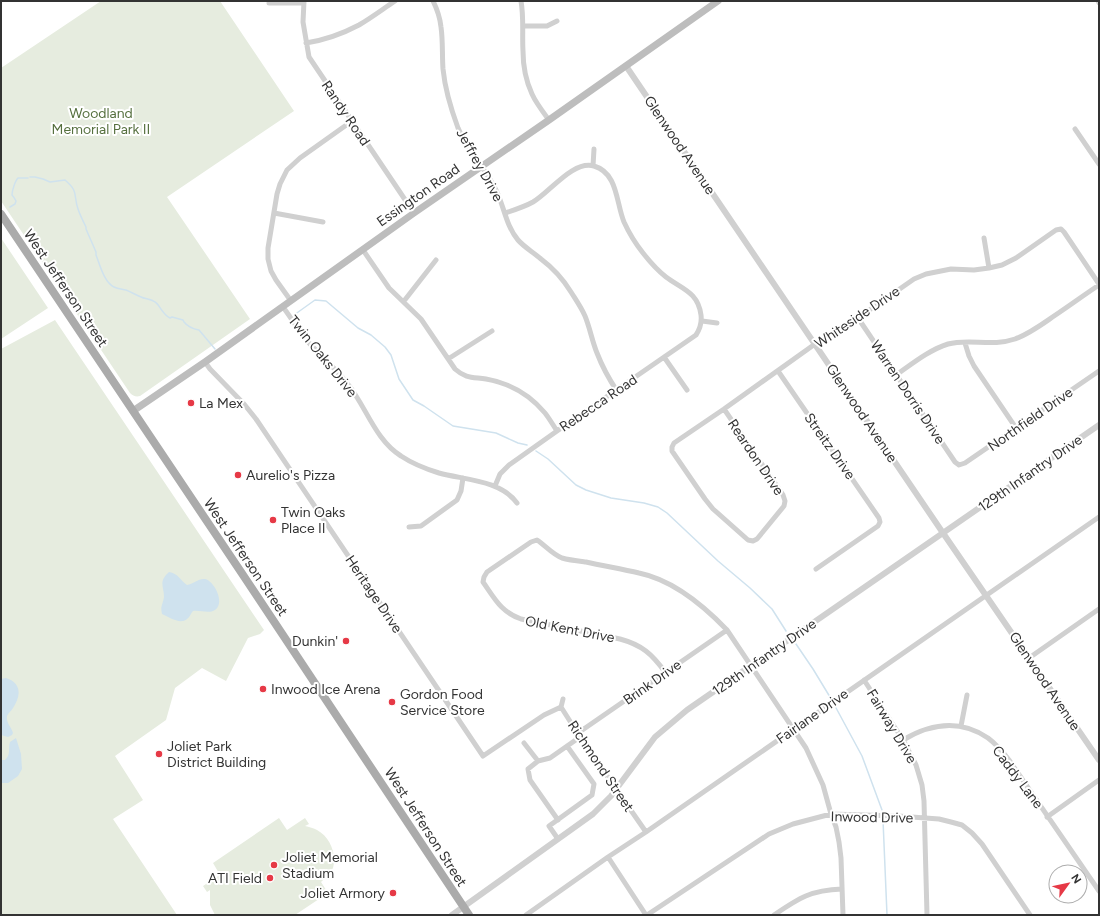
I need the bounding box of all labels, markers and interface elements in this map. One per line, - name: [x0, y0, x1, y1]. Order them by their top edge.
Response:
- street label: Randy Road: [318, 77, 374, 149]
- street label: Glenwood Avenue: [640, 93, 719, 198]
- park label: Woodland Memorial Park II: [52, 105, 150, 138]
- street label: Jeffrey Drive: [453, 126, 507, 205]
- street label: Essington Road: [373, 160, 463, 230]
- street label: West Jefferson Street: [20, 226, 111, 350]
- street label: Whiteside Drive: [812, 283, 903, 352]
- street label: Twin Oaks Drive: [284, 312, 361, 401]
- street label: Warren Dorris Drive: [867, 337, 949, 448]
- street label: Glenwood Avenue: [822, 361, 901, 466]
- street label: Rebecca Road: [556, 371, 640, 436]
- street label: Northfield Drive: [984, 384, 1076, 455]
- place label: La Mex: [199, 395, 243, 412]
- marker: La Mex: [186, 398, 196, 408]
- street label: Streitz Drive: [800, 410, 859, 483]
- street label: Reardon Drive: [724, 416, 788, 499]
- street label: 129th Infantry Drive: [975, 431, 1086, 516]
- place label: Aurelio's Pizza: [246, 467, 335, 484]
- marker: Aurelio's Pizza: [233, 470, 243, 480]
- street label: West Jefferson Street: [200, 495, 291, 619]
- place label: Twin Oaks Place II: [281, 504, 345, 537]
- marker: Twin Oaks Place II: [268, 515, 278, 525]
- street label: Heritage Drive: [341, 552, 406, 637]
- street label: Old Kent Drive: [524, 613, 616, 647]
- street label: 129th Infantry Drive: [709, 615, 820, 700]
- street label: Glenwood Avenue: [1005, 629, 1084, 734]
- place label: Dunkin': [292, 633, 338, 650]
- marker: Dunkin': [341, 636, 351, 646]
- street label: Brink Drive: [620, 656, 685, 709]
- place label: Inwood Ice Arena: [271, 681, 381, 698]
- marker: Inwood Ice Arena: [258, 684, 268, 694]
- street label: Fairlane Drive: [773, 685, 852, 748]
- place label: Gordon Food Service Store: [400, 686, 485, 719]
- street label: Fairway Drive: [863, 686, 921, 767]
- marker: Gordon Food Service Store: [387, 697, 397, 707]
- street label: Richmond Street: [564, 718, 637, 815]
- place label: Joliet Park District Building: [167, 738, 266, 771]
- street label: Caddy Lane: [988, 742, 1047, 812]
- marker: Joliet Park District Building: [154, 749, 164, 759]
- street label: West Jefferson Street: [381, 765, 470, 890]
- street label: Inwood Drive: [831, 808, 914, 827]
- place label: Joliet Memorial Stadium: [282, 849, 378, 882]
- marker: Joliet Memorial Stadium: [269, 860, 279, 870]
- north arrow: [1048, 864, 1088, 904]
- place label: ATI Field: [208, 870, 262, 887]
- text: N: [1068, 872, 1084, 886]
- marker: ATI Field: [265, 873, 275, 883]
- place label: Joliet Armory: [301, 885, 386, 902]
- marker: Joliet Armory: [388, 888, 398, 898]

